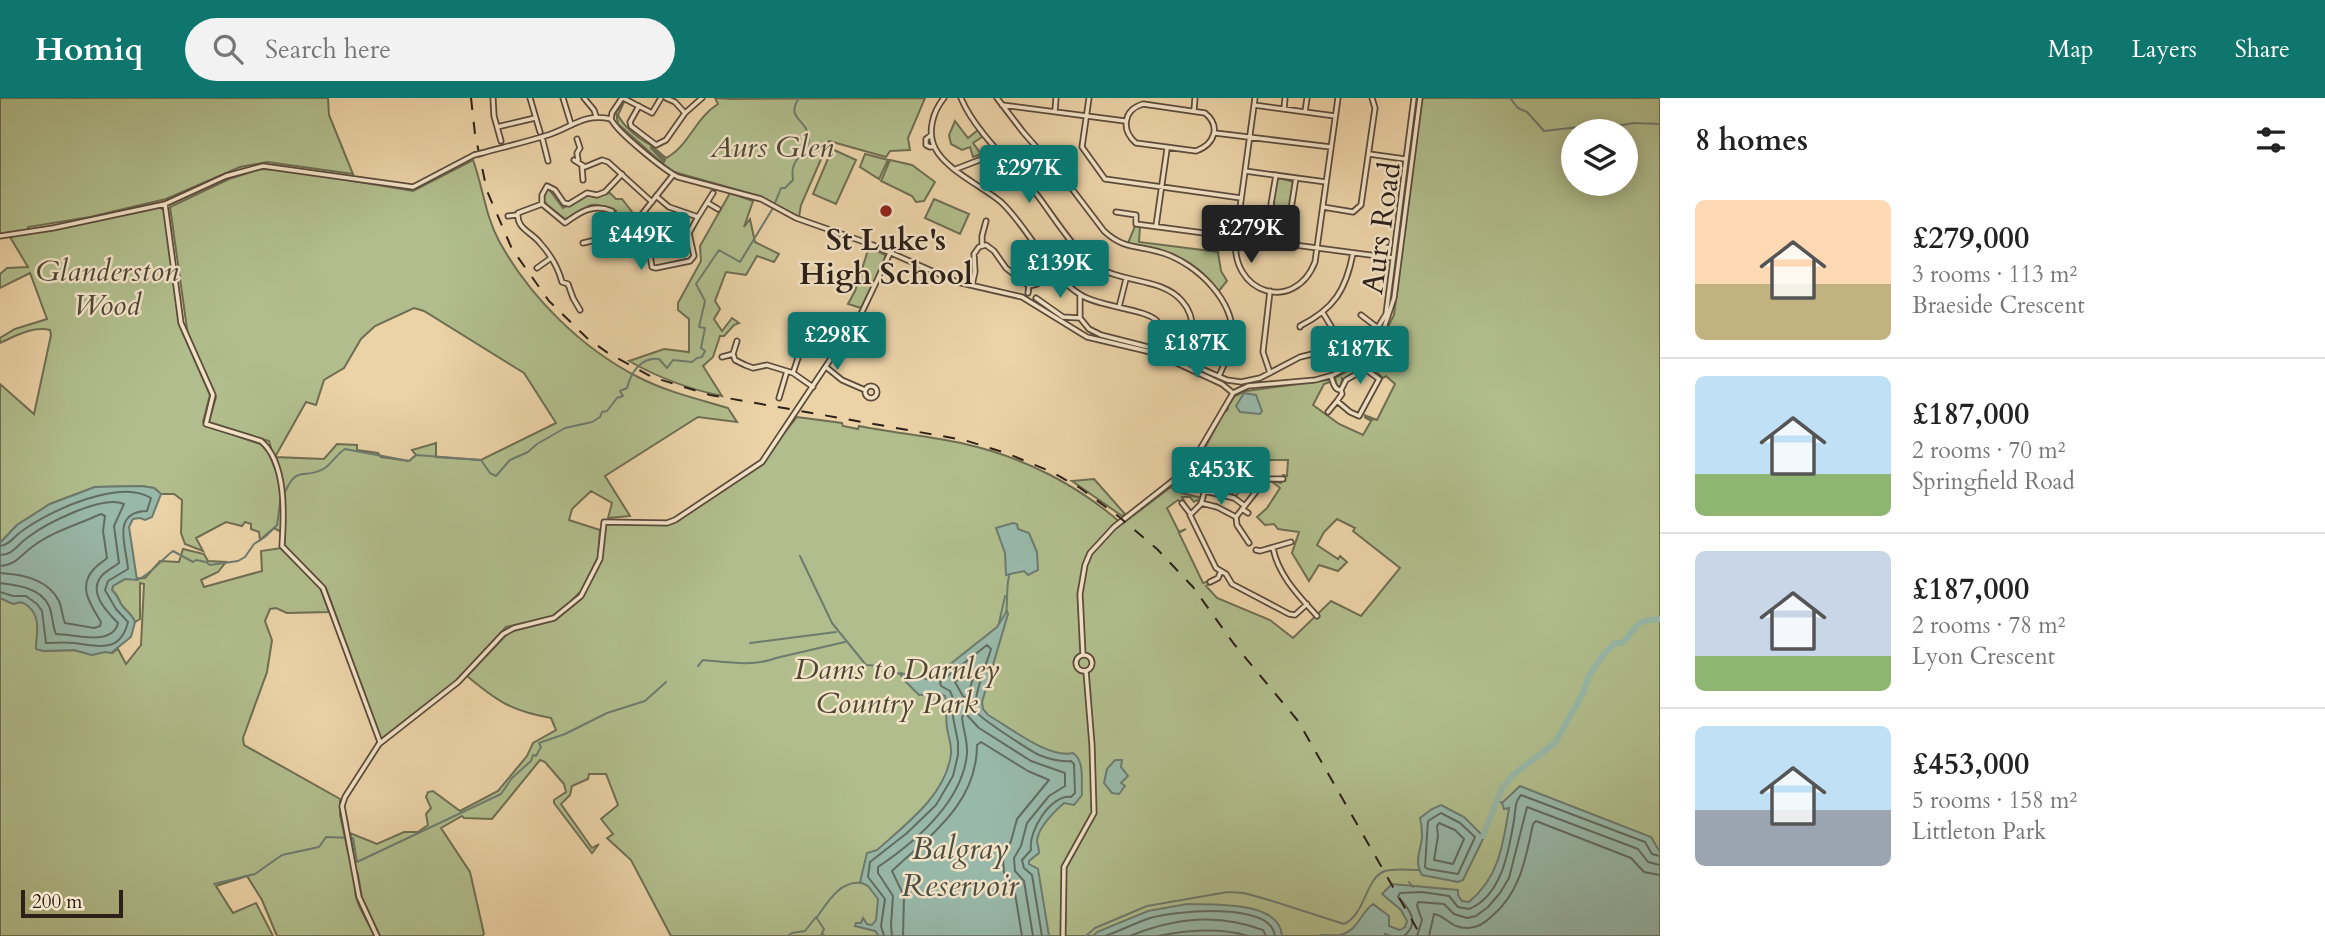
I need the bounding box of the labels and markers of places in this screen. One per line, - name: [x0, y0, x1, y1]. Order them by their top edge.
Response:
- pin: £297K: [980, 146, 1078, 205]
- marker: St Luke's High School: [878, 203, 894, 219]
- pin: £279K: [1202, 206, 1300, 265]
- pin: £449K: [592, 212, 690, 272]
- place label: St Luke's High School: [799, 220, 973, 295]
- pin: £139K: [1011, 240, 1109, 300]
- pin: £298K: [788, 313, 886, 372]
- pin: £187K: [1148, 320, 1246, 380]
- pin: £187K: [1311, 327, 1409, 386]
- pin: £453K: [1172, 448, 1270, 507]

